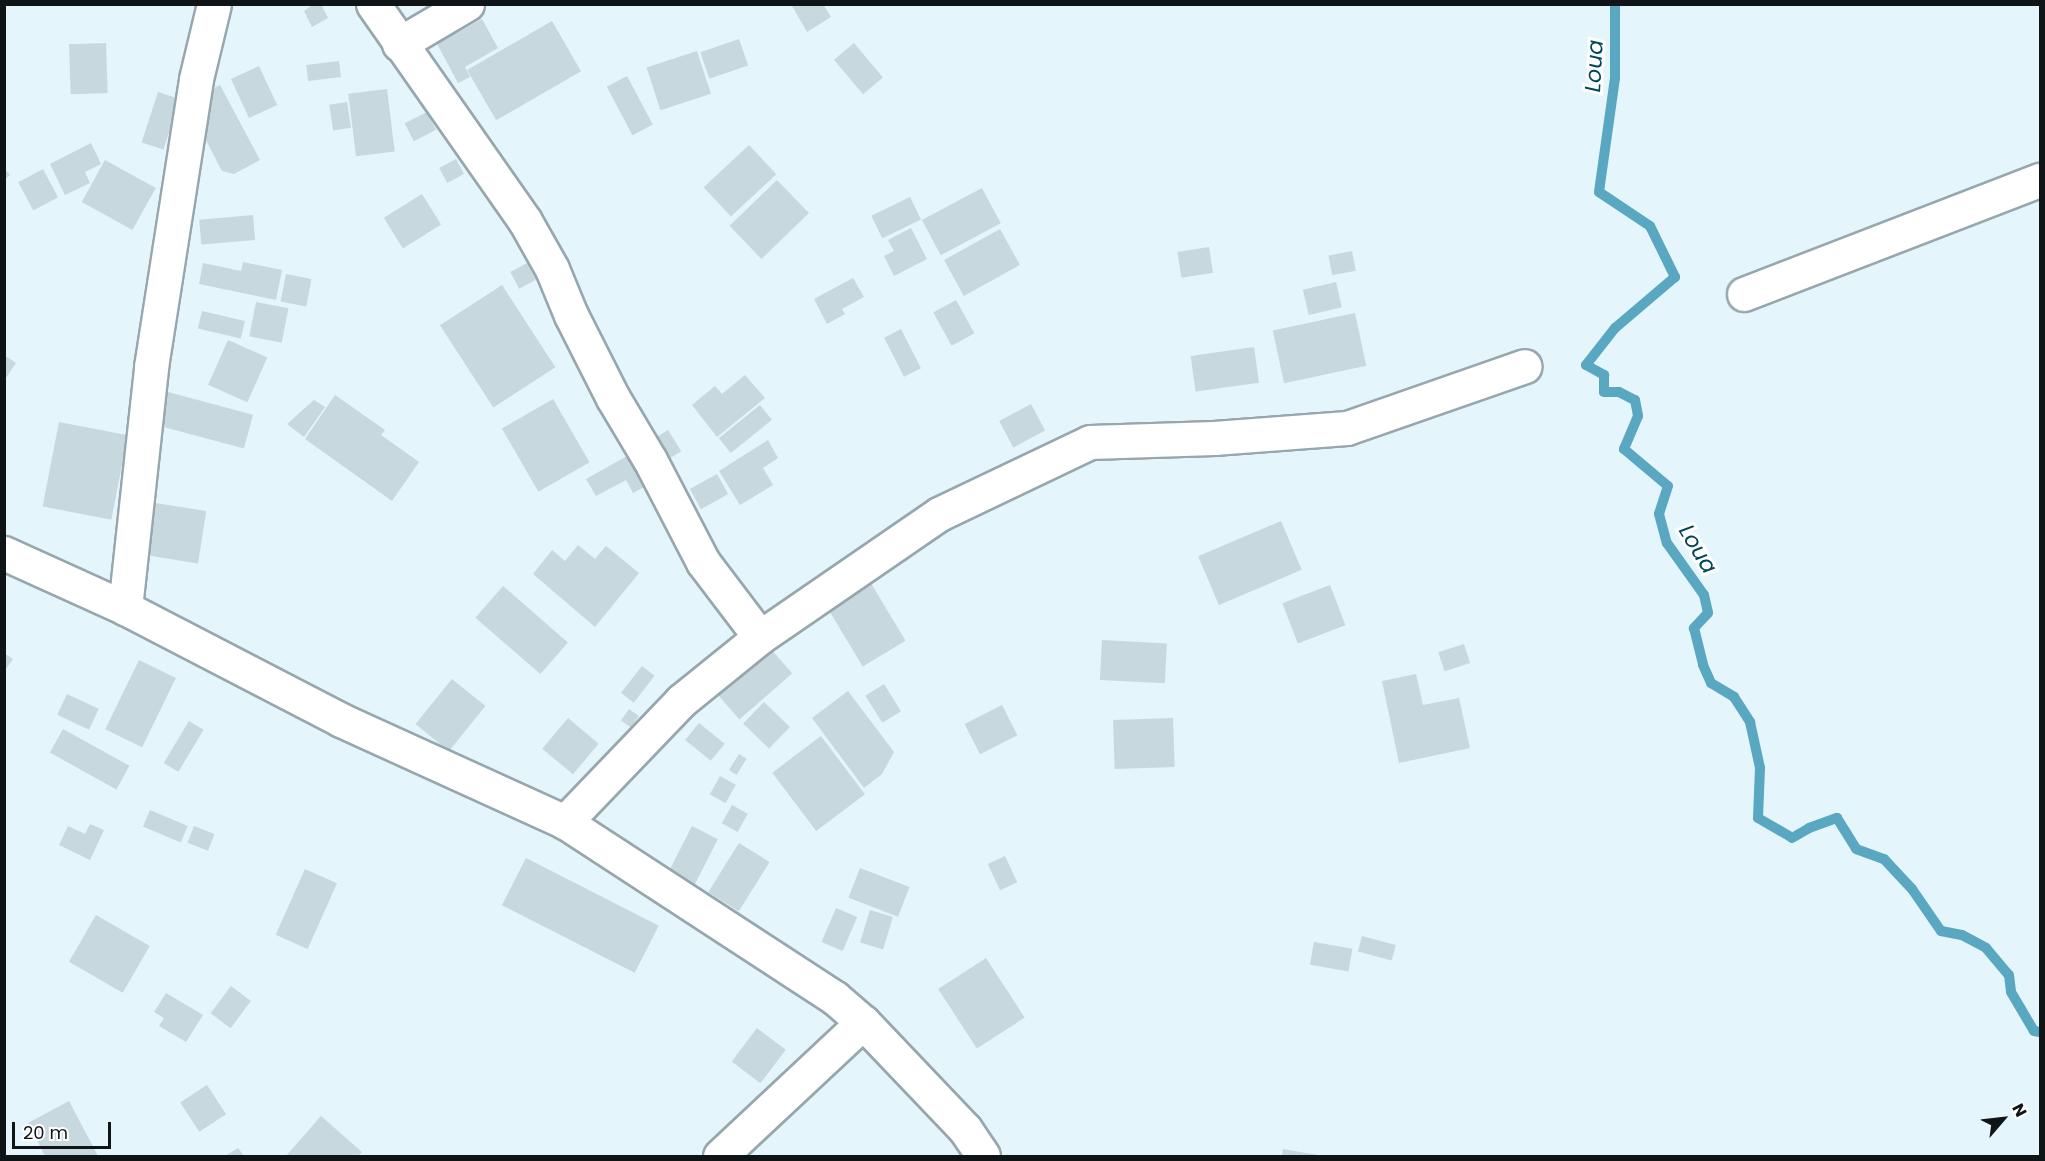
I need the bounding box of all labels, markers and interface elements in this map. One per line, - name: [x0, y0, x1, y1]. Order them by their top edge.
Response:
- water label: Loua: [1579, 39, 1609, 93]
- water label: Loua: [1673, 520, 1723, 578]
- north arrow: [1973, 1089, 2033, 1149]
- text: N: [2006, 1100, 2032, 1121]
- scale bar: [15, 1110, 114, 1148]
- text: 20 m: [23, 1120, 68, 1145]

